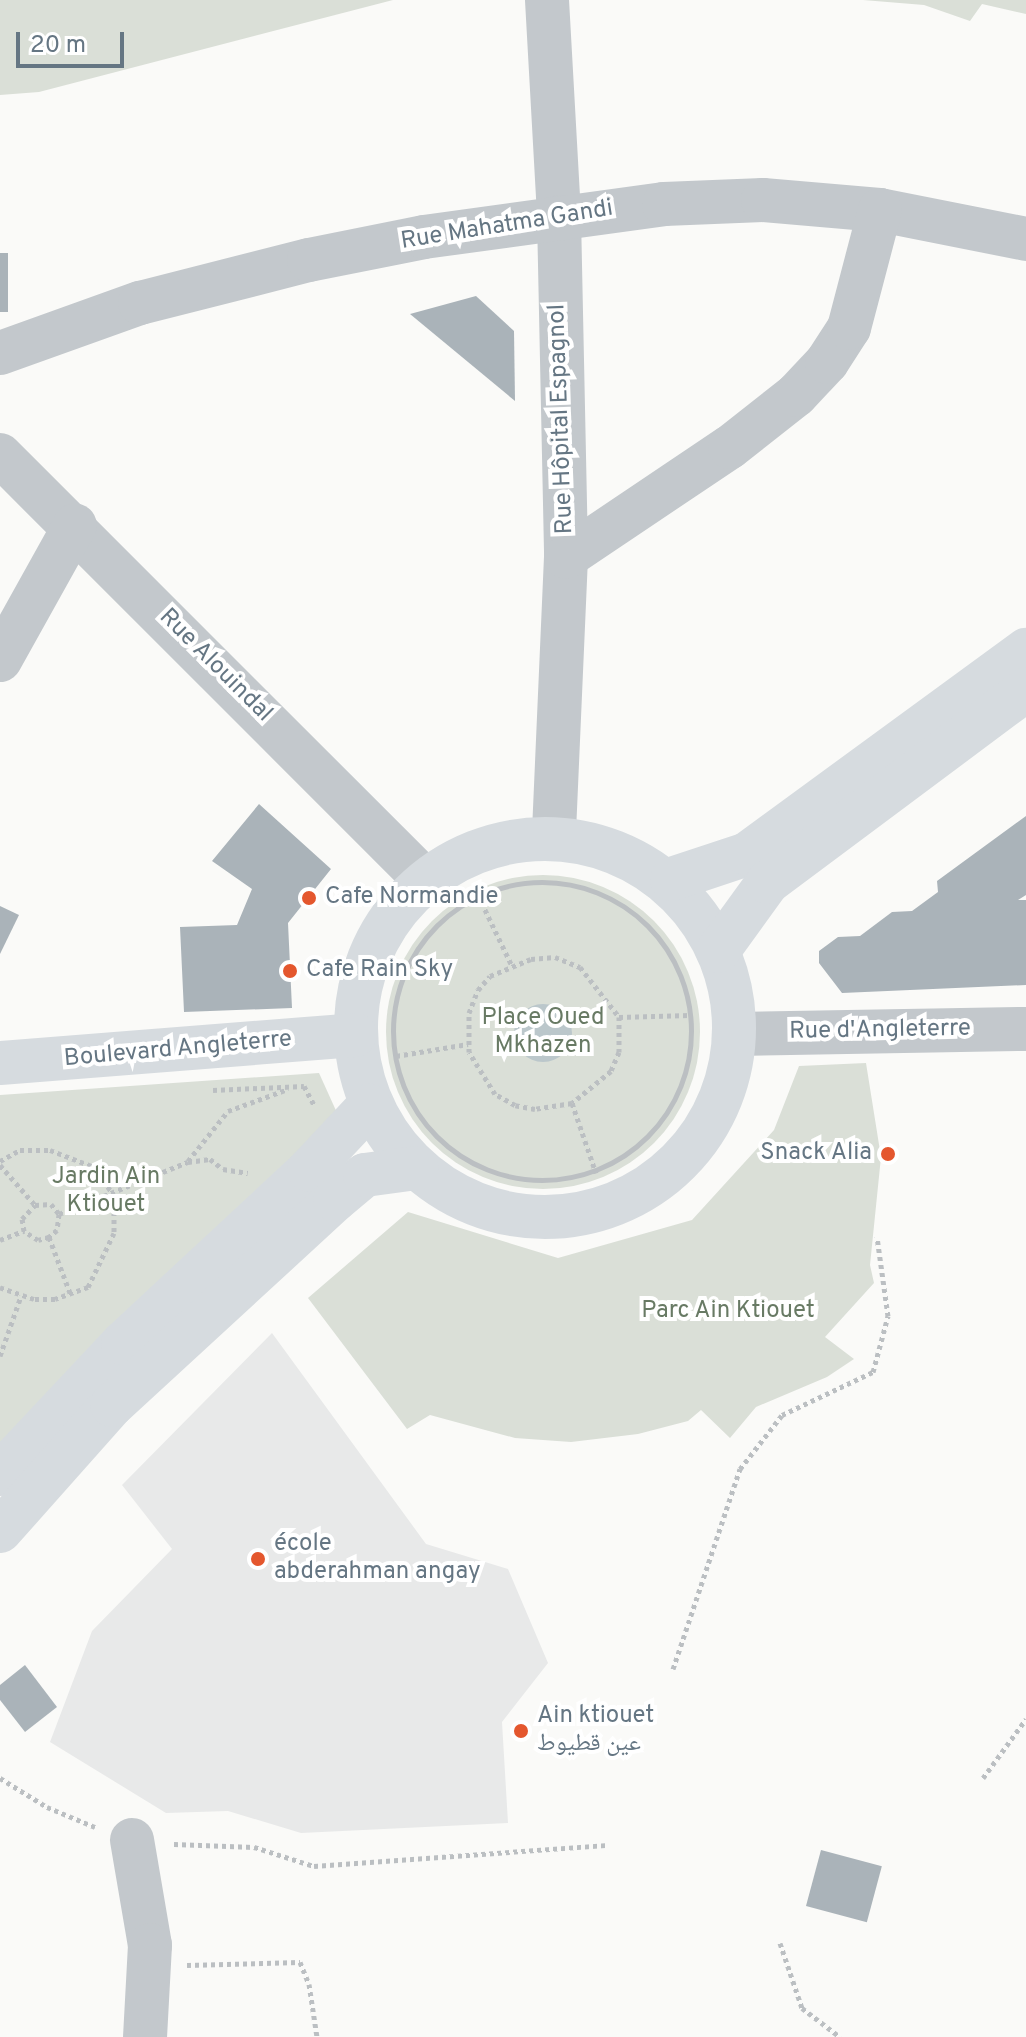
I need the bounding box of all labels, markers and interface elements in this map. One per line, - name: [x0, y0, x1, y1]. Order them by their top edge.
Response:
- scale bar: [20, 16, 128, 66]
- text: 20 m: [30, 31, 86, 61]
- street label: Rue Mahatma Gandi: [399, 195, 615, 257]
- street label: Rue Hôpital Espagnol: [544, 303, 580, 535]
- street label: Rue Alouindal: [152, 603, 278, 729]
- place label: Cafe Normandie: [325, 884, 498, 912]
- marker: Cafe Normandie: [300, 889, 318, 907]
- place label: Cafe Rain Sky: [306, 957, 453, 985]
- marker: Cafe Rain Sky: [281, 962, 299, 980]
- park label: Place Oued Mkhazen: [482, 1005, 604, 1061]
- street label: Rue d'Angleterre: [789, 1015, 971, 1047]
- street label: Boulevard Angleterre: [62, 1026, 294, 1074]
- place label: Snack Alia: [759, 1140, 872, 1168]
- marker: Snack Alia: [879, 1145, 897, 1163]
- park label: Jardin Ain Ktiouet: [51, 1164, 161, 1220]
- park label: Parc Ain Ktiouet: [641, 1298, 815, 1326]
- place label: école abderahman angay: [274, 1531, 481, 1587]
- marker: école abderahman angay: [249, 1550, 267, 1568]
- place label: Ain ktiouet عين قطيوط: [537, 1703, 654, 1759]
- marker: Ain ktiouet عين قطيوط: [512, 1722, 530, 1740]

